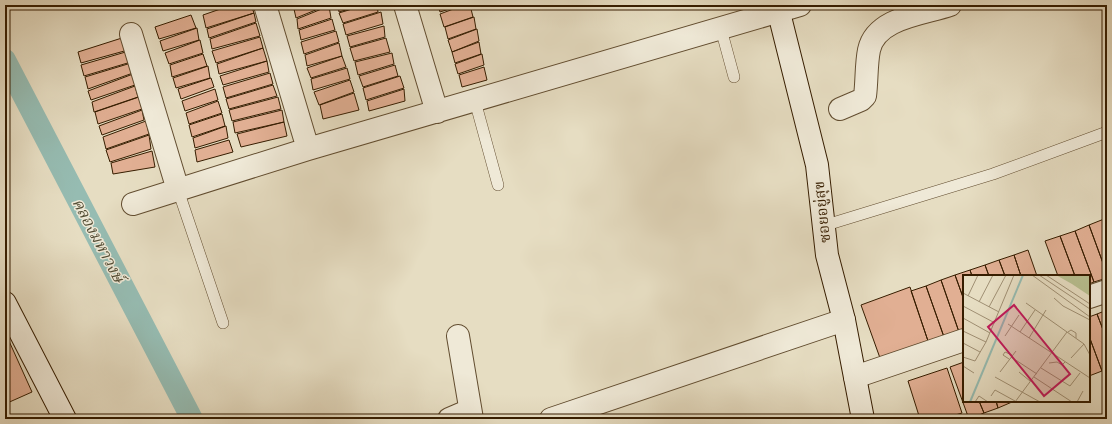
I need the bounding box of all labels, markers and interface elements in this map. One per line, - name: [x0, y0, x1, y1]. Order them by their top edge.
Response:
- street label: ซอยอยู่สุข: [808, 180, 836, 244]
- water label: คลองมหาวงษ์: [67, 193, 133, 289]
- inset map: [963, 275, 1090, 402]

